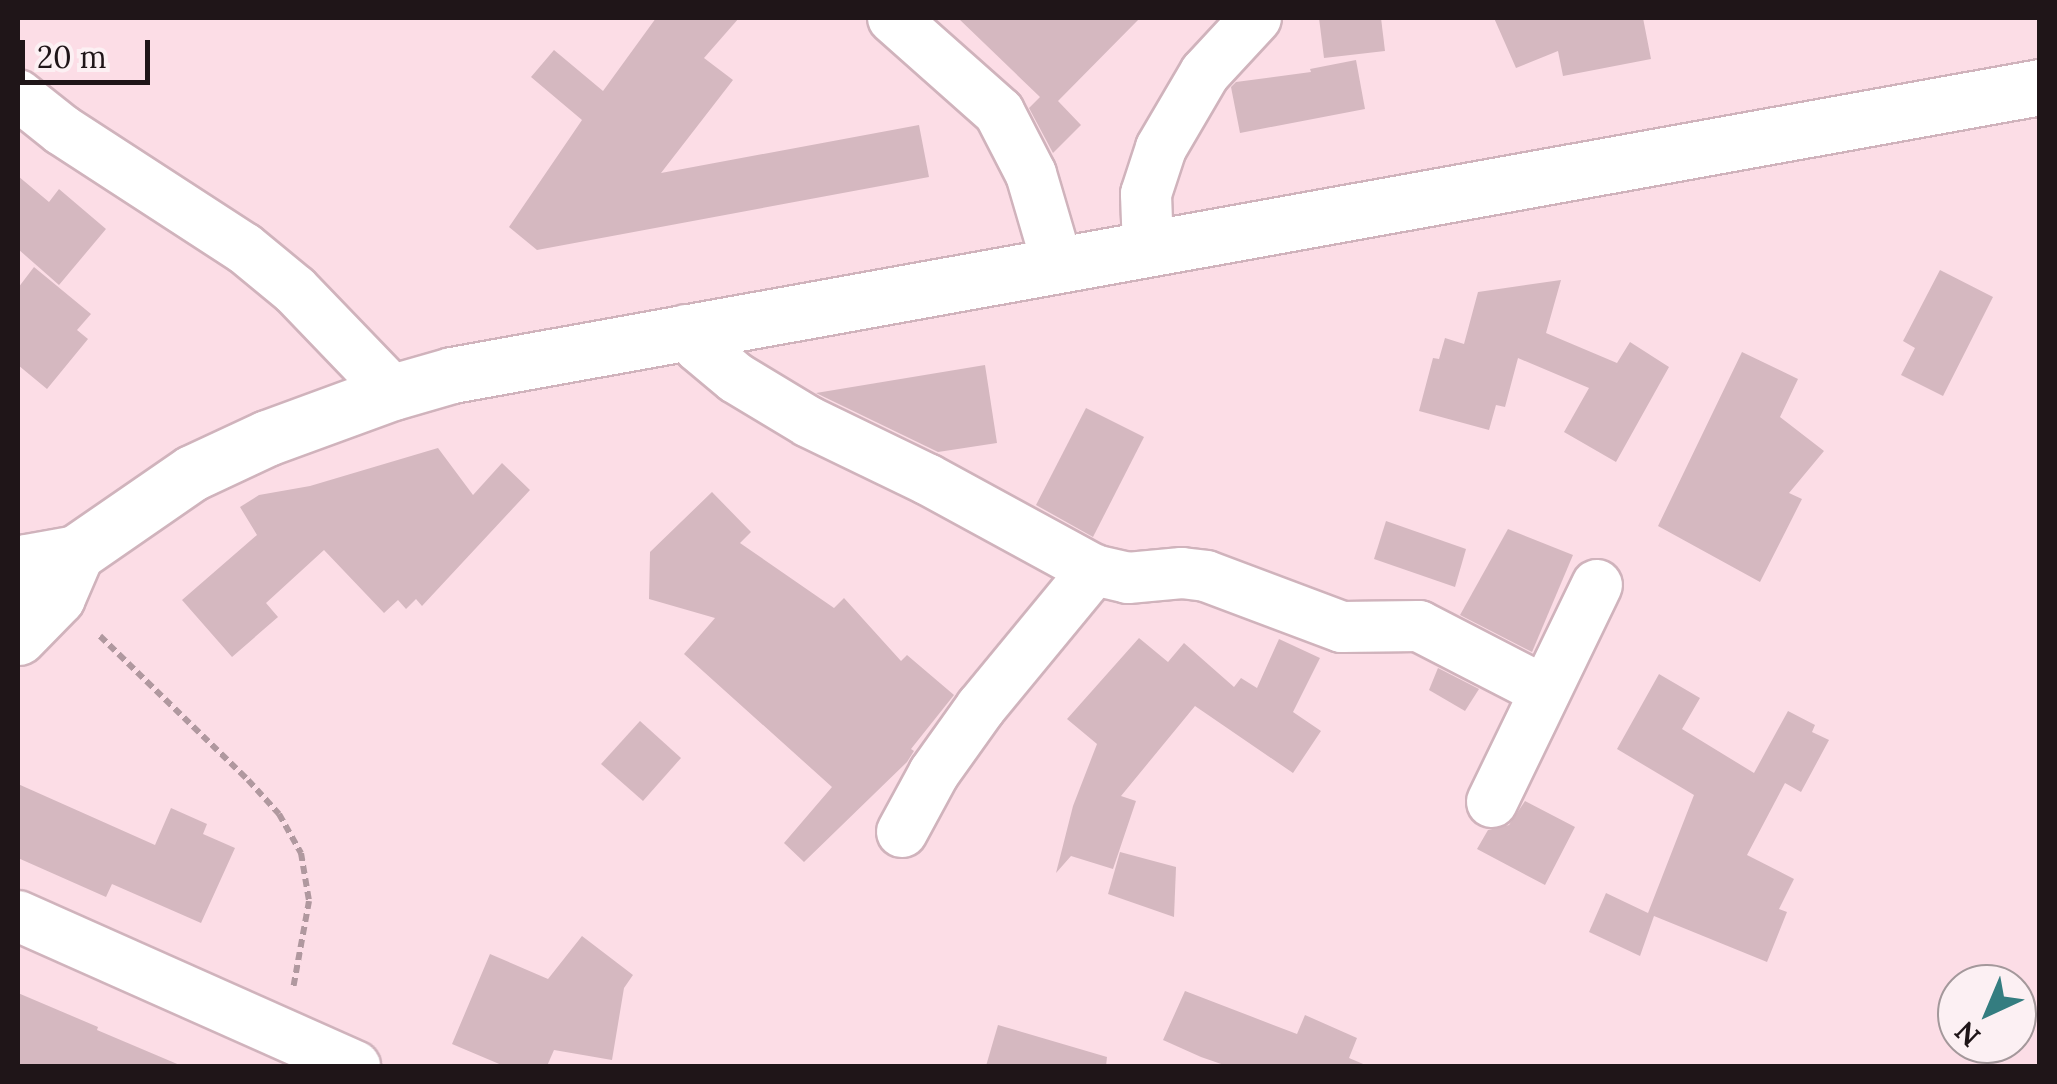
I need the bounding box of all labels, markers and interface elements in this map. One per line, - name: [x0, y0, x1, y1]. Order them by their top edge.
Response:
- scale bar: [25, 20, 155, 82]
- text: 20 m: [37, 38, 106, 76]
- north arrow: [1937, 964, 2037, 1064]
- text: N: [1947, 1014, 1988, 1055]

